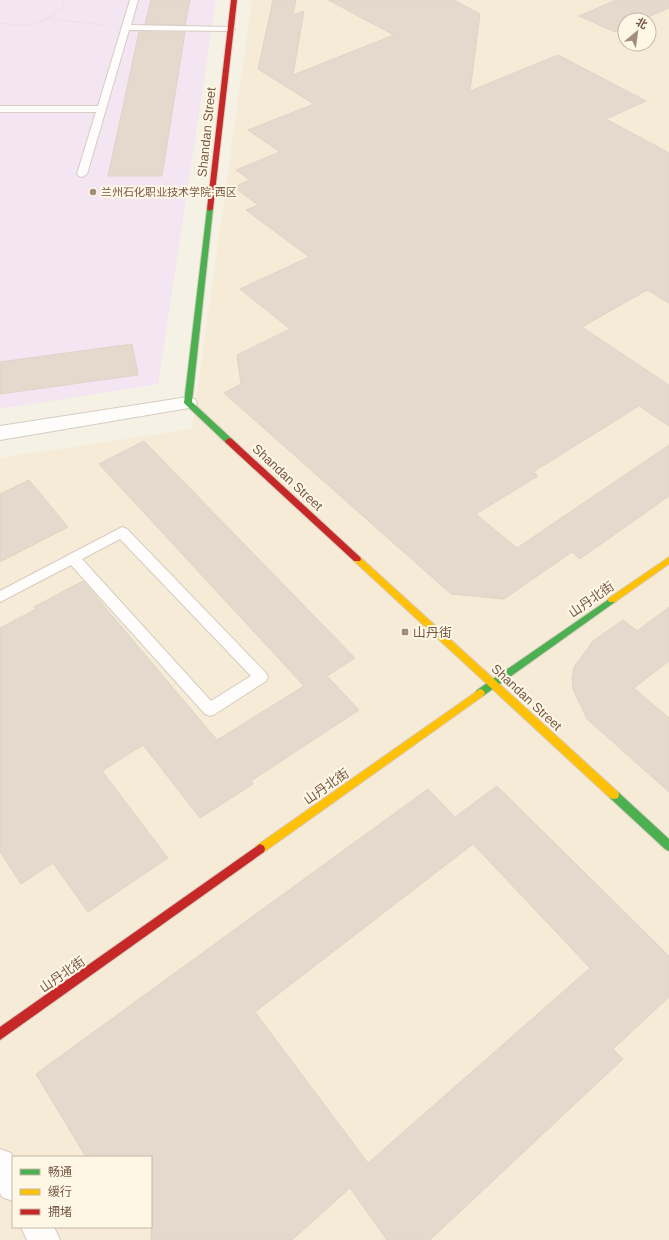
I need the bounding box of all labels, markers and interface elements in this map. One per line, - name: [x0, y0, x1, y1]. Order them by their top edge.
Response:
- north arrow: [617, 12, 657, 52]
- text: 北: [634, 15, 650, 31]
- street label: Shandan Street: [194, 86, 219, 178]
- place label: 兰州石化职业技术学院·西区: [101, 186, 237, 198]
- marker: 兰州石化职业技术学院·西区: [88, 187, 98, 197]
- street label: Shandan Street: [250, 441, 326, 514]
- street label: 山丹北街: [566, 578, 617, 620]
- place label: 山丹街: [413, 625, 452, 640]
- marker: 山丹街: [400, 627, 410, 637]
- street label: Shandan Street: [489, 661, 565, 734]
- street label: 山丹北街: [301, 765, 352, 807]
- street label: 山丹北街: [37, 953, 88, 995]
- legend: [12, 1156, 152, 1228]
- text: 畅通: [48, 1165, 72, 1179]
- text: 缓行: [48, 1185, 72, 1199]
- text: 拥堵: [48, 1205, 72, 1219]

